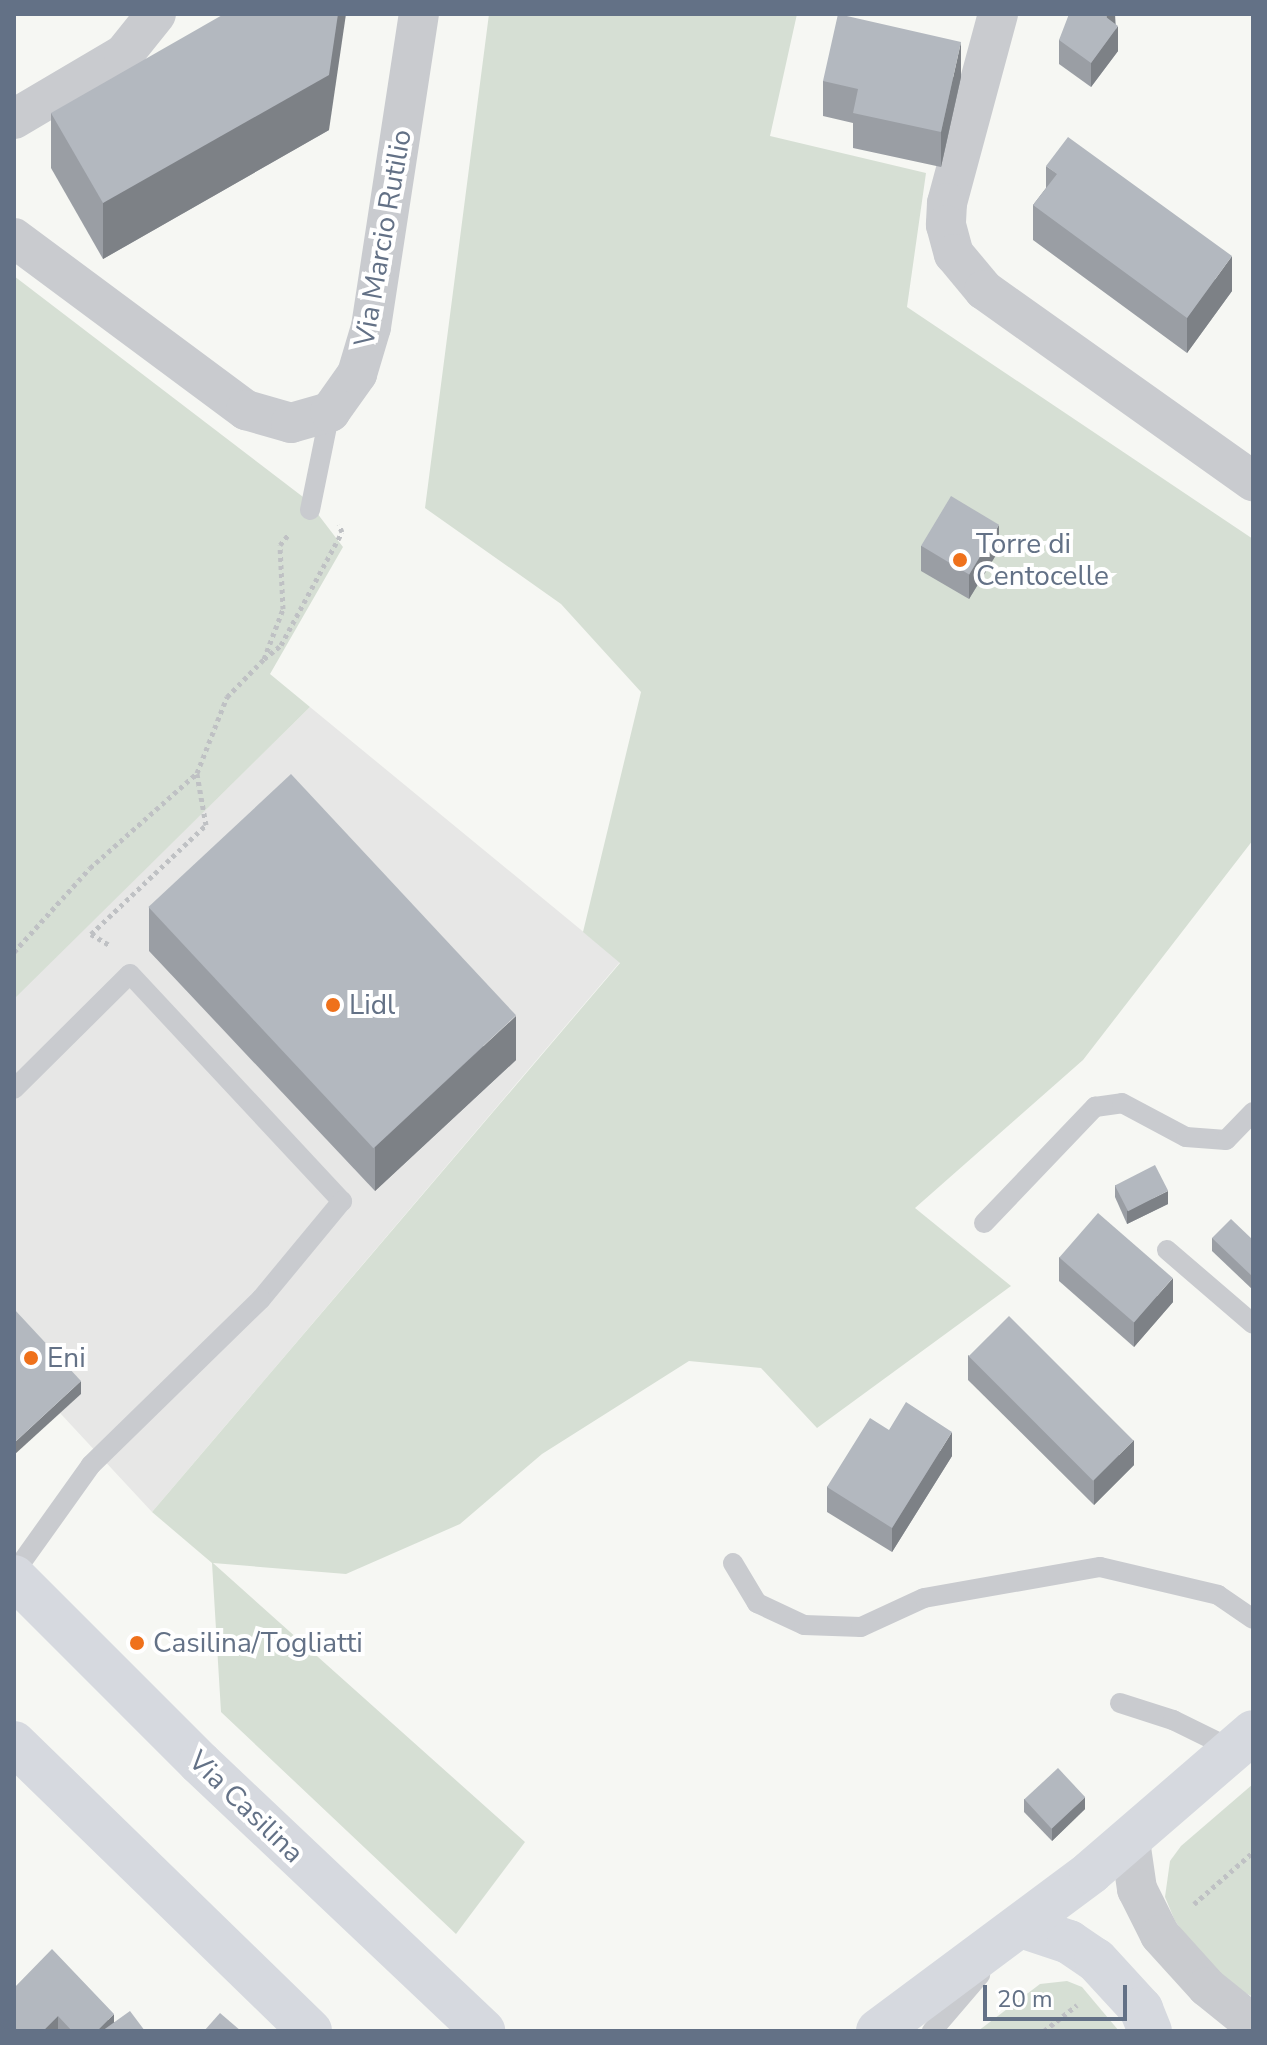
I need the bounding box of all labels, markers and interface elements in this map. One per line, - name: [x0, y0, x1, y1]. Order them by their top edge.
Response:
- street label: Via Marcio Rutilio: [347, 127, 419, 349]
- place label: Torre di Centocelle: [976, 527, 1109, 593]
- marker: Torre di Centocelle: [951, 551, 969, 569]
- place label: Lidl: [349, 988, 395, 1022]
- marker: Lidl: [324, 996, 342, 1014]
- place label: Eni: [47, 1341, 86, 1375]
- marker: Eni: [22, 1349, 40, 1367]
- place label: Casilina/Togliatti: [153, 1626, 363, 1660]
- marker: Casilina/Togliatti: [128, 1634, 146, 1652]
- street label: Via Casilina: [182, 1744, 310, 1870]
- scale bar: [987, 1969, 1131, 2019]
- text: 20 m: [997, 1983, 1053, 2015]

